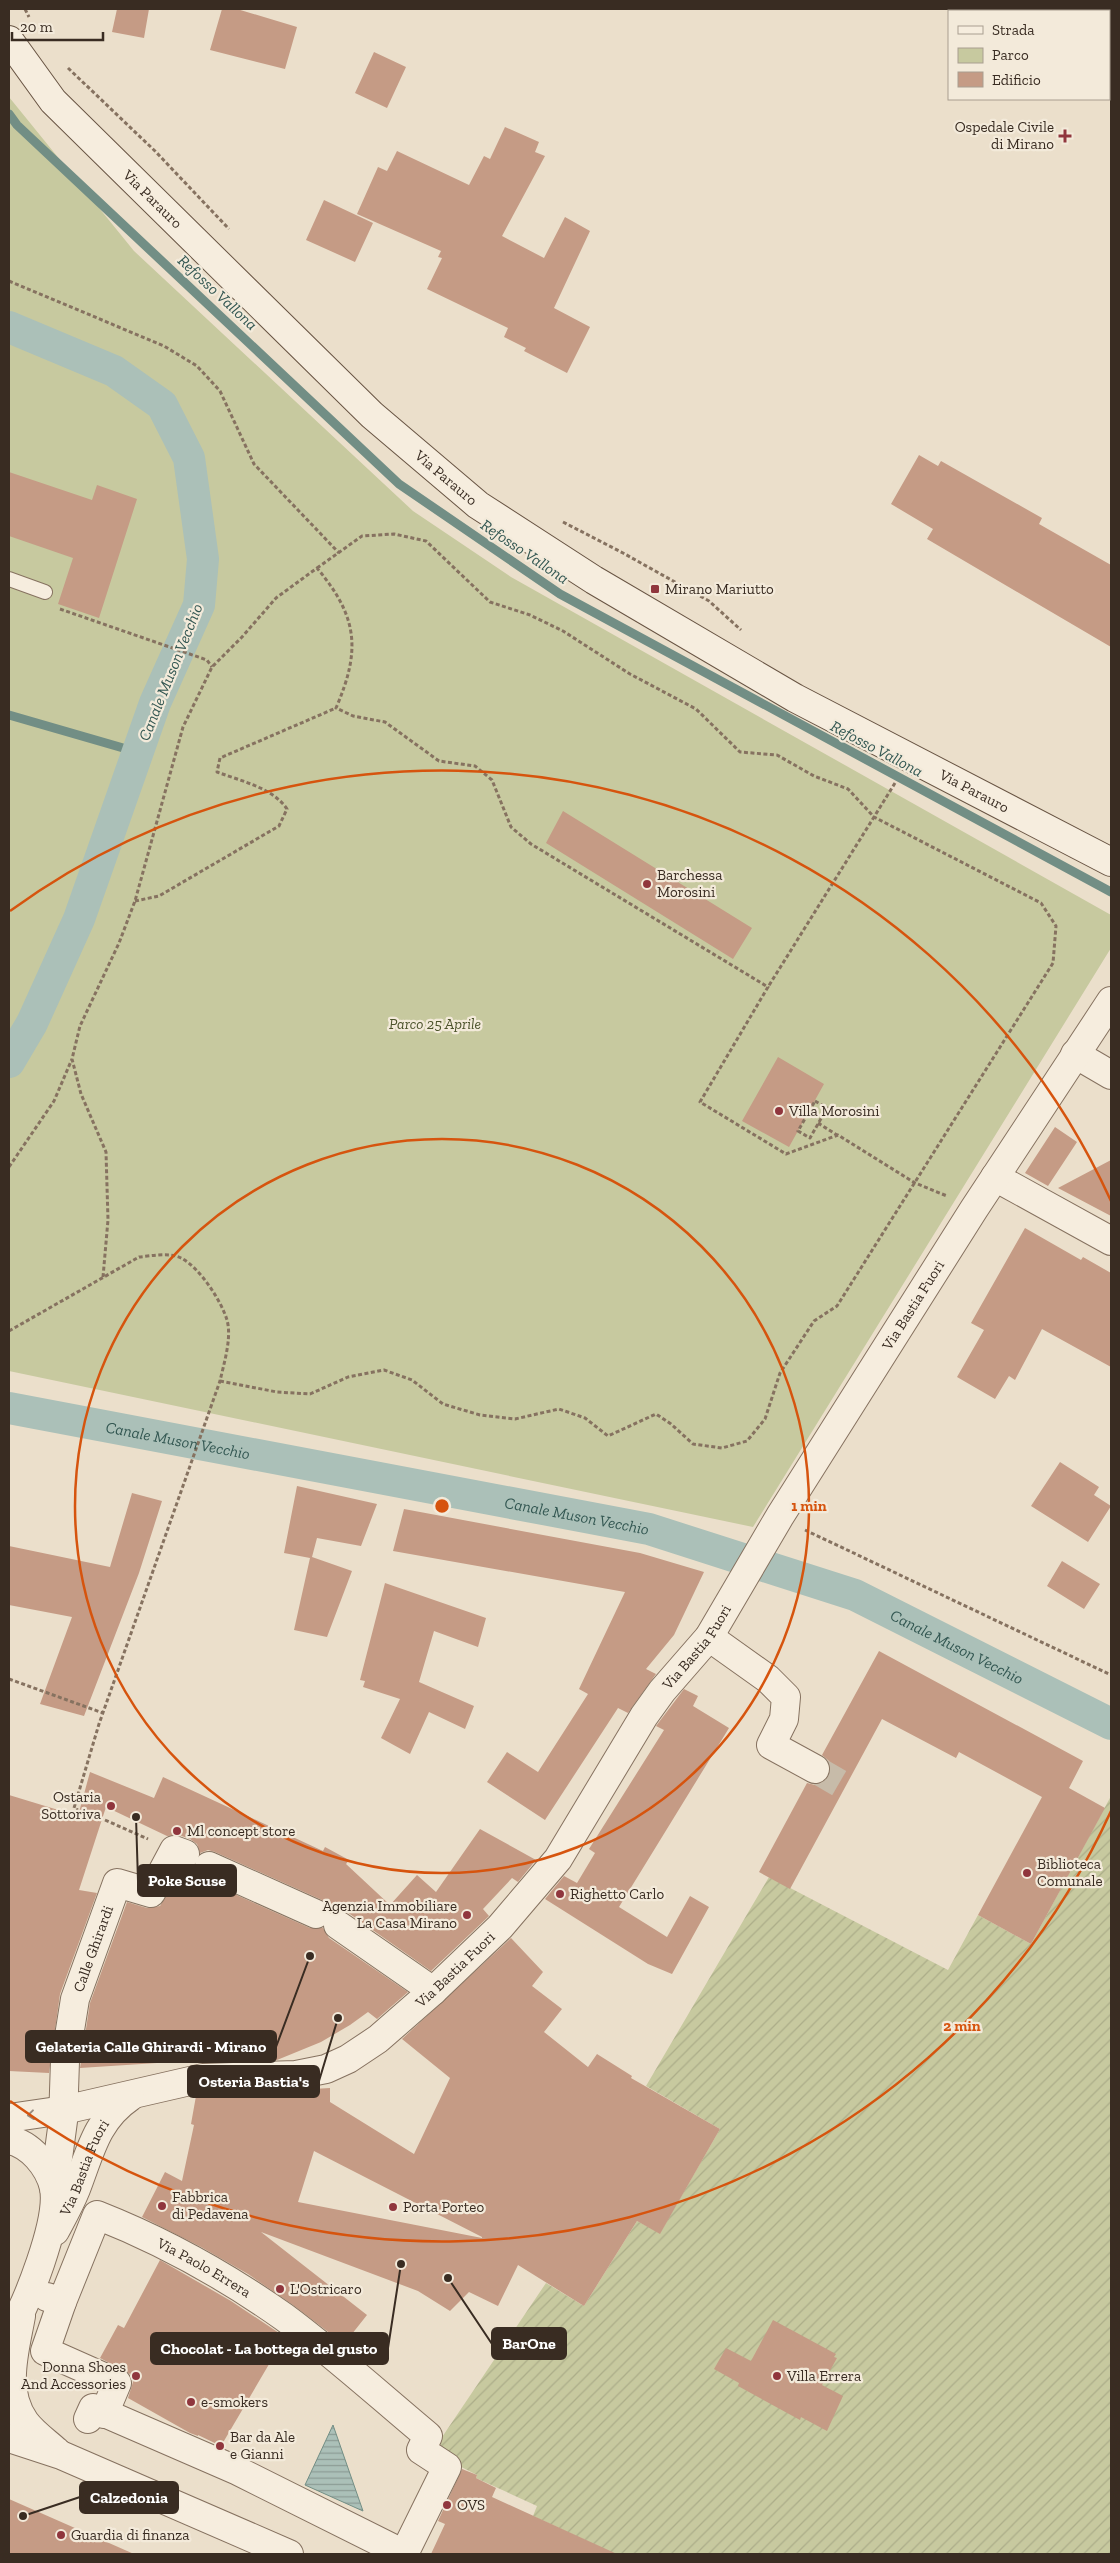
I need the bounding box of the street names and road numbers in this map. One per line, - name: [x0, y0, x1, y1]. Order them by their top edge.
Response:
- street label: Via Parauro: [118, 165, 186, 232]
- street label: Via Parauro: [410, 446, 481, 510]
- street label: Via Parauro: [935, 765, 1012, 817]
- street label: Via Bastia Fuori: [878, 1257, 948, 1354]
- street label: Via Bastia Fuori: [658, 1601, 735, 1694]
- street label: Calle Ghirardi: [69, 1903, 117, 1994]
- street label: Via Bastia Fuori: [411, 1928, 499, 2012]
- street label: Via Bastia Fuori: [55, 2116, 113, 2220]
- street label: Via Paolo Errera: [153, 2234, 254, 2301]

